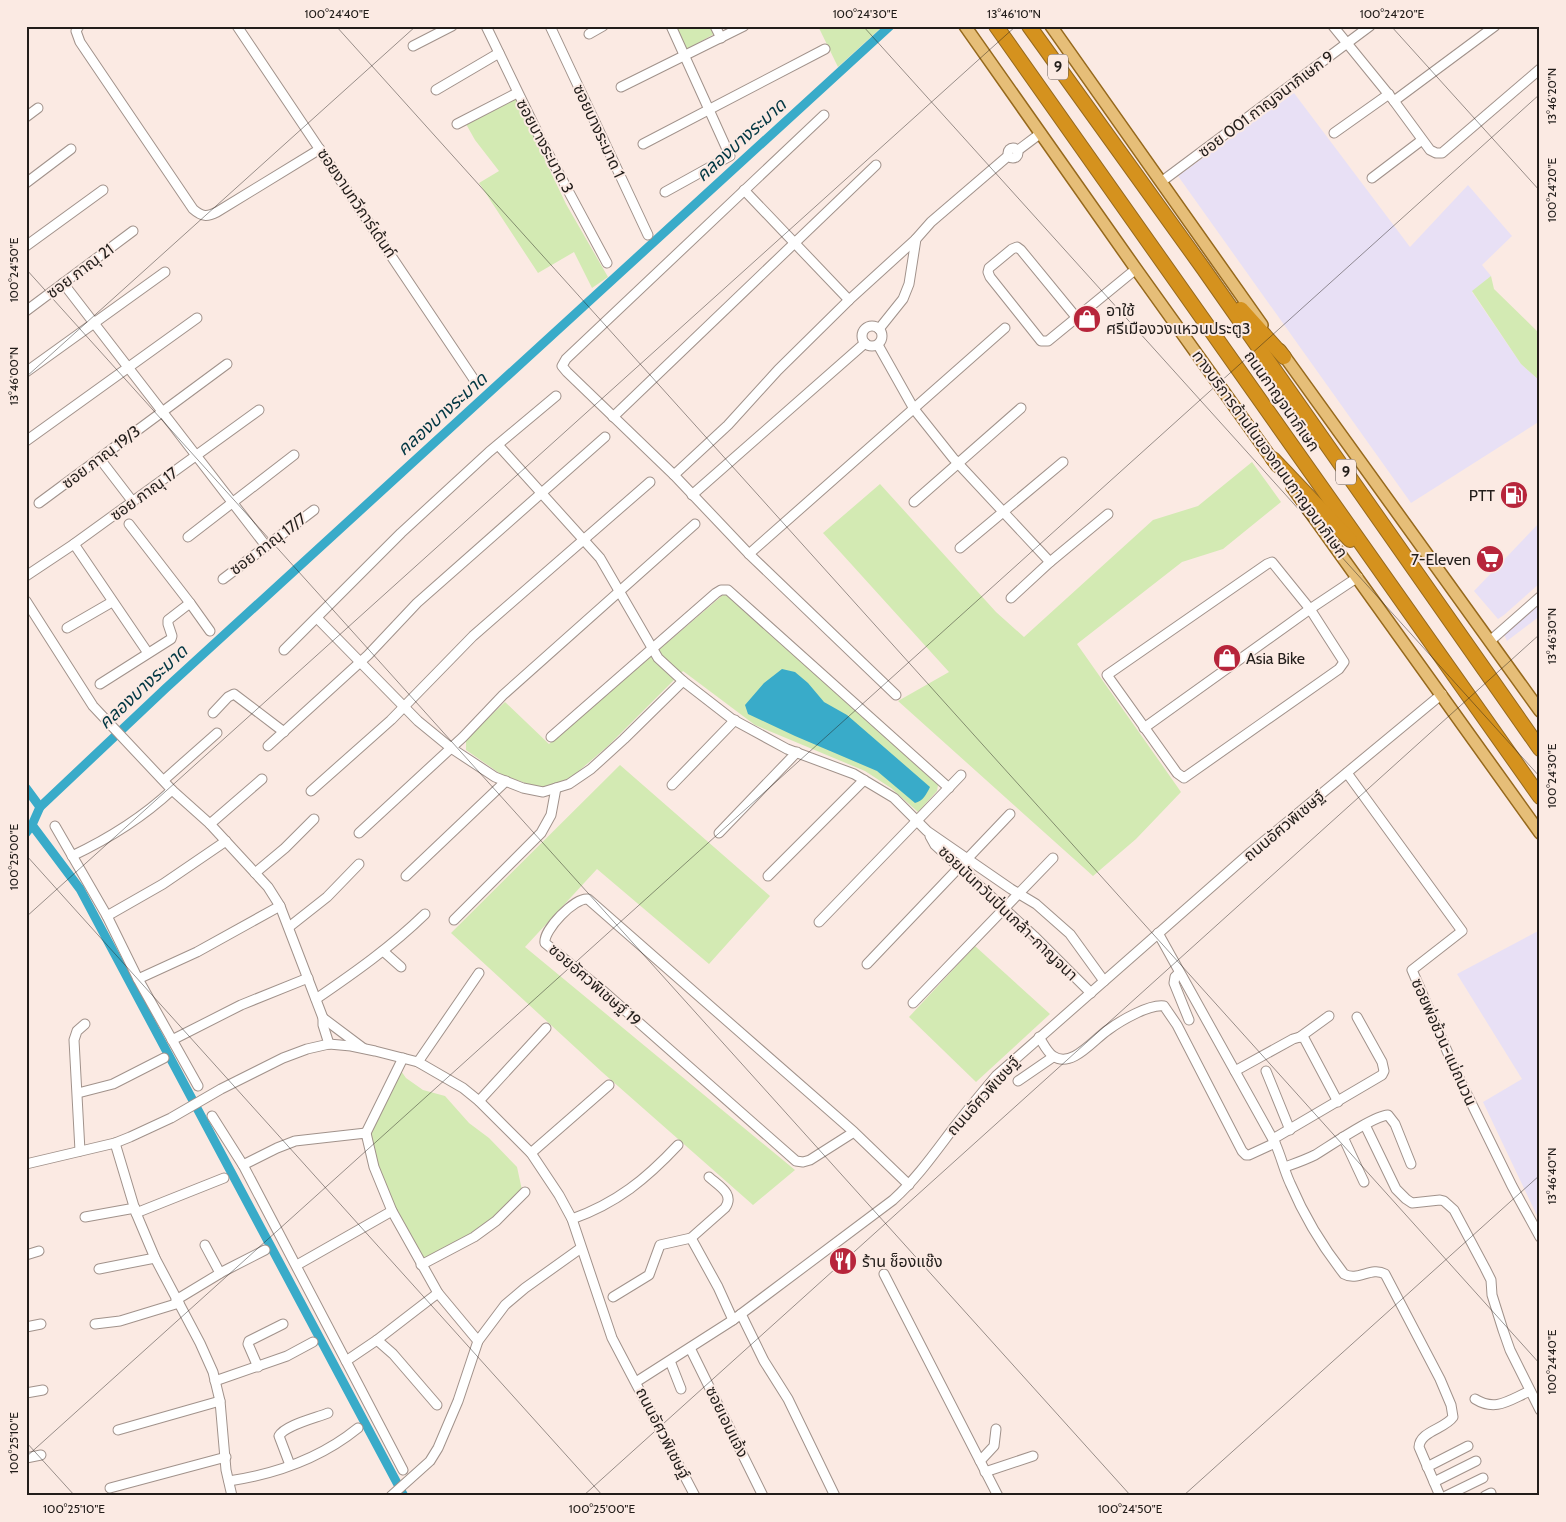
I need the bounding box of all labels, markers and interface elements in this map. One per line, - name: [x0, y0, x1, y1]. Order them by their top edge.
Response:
- text: 100°24'40"E: [305, 6, 370, 21]
- text: 100°24'30"E: [833, 6, 898, 21]
- text: 13°46'10"N: [987, 6, 1041, 21]
- text: 100°24'20"E: [1360, 6, 1425, 21]
- street label: ซอย 001 กาญจนาภิเษก 9: [1195, 47, 1337, 161]
- road number: 9: [1048, 54, 1068, 80]
- text: 13°46'20"N: [1544, 68, 1559, 124]
- street label: ซอยบางระมาด 1: [569, 81, 629, 181]
- water label: คลองบางระมาด: [691, 93, 791, 186]
- street label: ซอยบางระมาด 3: [512, 96, 578, 196]
- street label: ซอยงามทวีการ์เด้นท์: [313, 145, 401, 261]
- text: 100°24'20"E: [1544, 157, 1559, 222]
- text: 100°24'50"E: [6, 237, 21, 302]
- street label: ซอย ภาณุ 21: [43, 240, 117, 302]
- place label: อาใช้ ศรีเมืองวงแหวนประตู3: [1106, 301, 1251, 338]
- shop icon: อาใช้ ศรีเมืองวงแหวนประตู3: [1072, 304, 1102, 334]
- street label: ทางบริการด้านในของถนนกาญจนาภิเษก: [1188, 346, 1352, 562]
- text: 13°46'00"N: [6, 347, 21, 405]
- street label: ถนนกาญจนาภิเษก: [1240, 347, 1324, 455]
- water label: คลองบางระมาด: [392, 367, 492, 460]
- street label: ซอย ภาณุ 19/3: [58, 421, 144, 493]
- road number: 9: [1336, 460, 1356, 484]
- street label: ซอย ภาณุ 17: [107, 463, 181, 525]
- fuel station icon: PTT: [1499, 480, 1529, 510]
- place label: PTT: [1469, 486, 1495, 505]
- street label: ซอย ภาณุ 17/7: [226, 509, 310, 579]
- supermarket icon: 7-Eleven: [1475, 544, 1505, 574]
- place label: 7-Eleven: [1411, 550, 1471, 569]
- text: 13°46'30"N: [1544, 608, 1559, 664]
- water label: คลองบางระมาด: [94, 640, 193, 734]
- shop icon: Asia Bike: [1212, 643, 1242, 673]
- place label: Asia Bike: [1246, 649, 1305, 668]
- text: 100°24'30"E: [1544, 743, 1559, 808]
- street label: ถนนอัศวพิเชษฐ์: [1240, 786, 1329, 865]
- text: 100°25'00"E: [6, 824, 21, 890]
- street label: ซอยนันทวันปิ่นเกล้า-กาญจนา: [934, 841, 1082, 985]
- street label: ซอยอัศวพิเชษฐ์ 19: [545, 940, 645, 1030]
- street label: ซอยพ่อช้วน-แม่ถนวน: [1407, 975, 1481, 1109]
- street label: ถนนอัศวพิเชษฐ์: [943, 1052, 1024, 1139]
- text: 13°46'40"N: [1544, 1148, 1559, 1204]
- restaurant icon: ร้าน ช็องแช๊ง: [828, 1246, 858, 1276]
- place label: ร้าน ช็องแช๊ง: [862, 1252, 943, 1271]
- text: 100°24'40"E: [1544, 1329, 1559, 1394]
- street label: ซอยเอมแจ้ง: [702, 1383, 752, 1461]
- street label: ถนนอัศวพิเชษฐ์: [632, 1384, 694, 1482]
- text: 100°25'10"E: [6, 1412, 21, 1474]
- text: 100°25'10"E: [43, 1501, 105, 1516]
- text: 100°25'00"E: [569, 1501, 635, 1516]
- text: 100°24'50"E: [1098, 1501, 1163, 1516]

